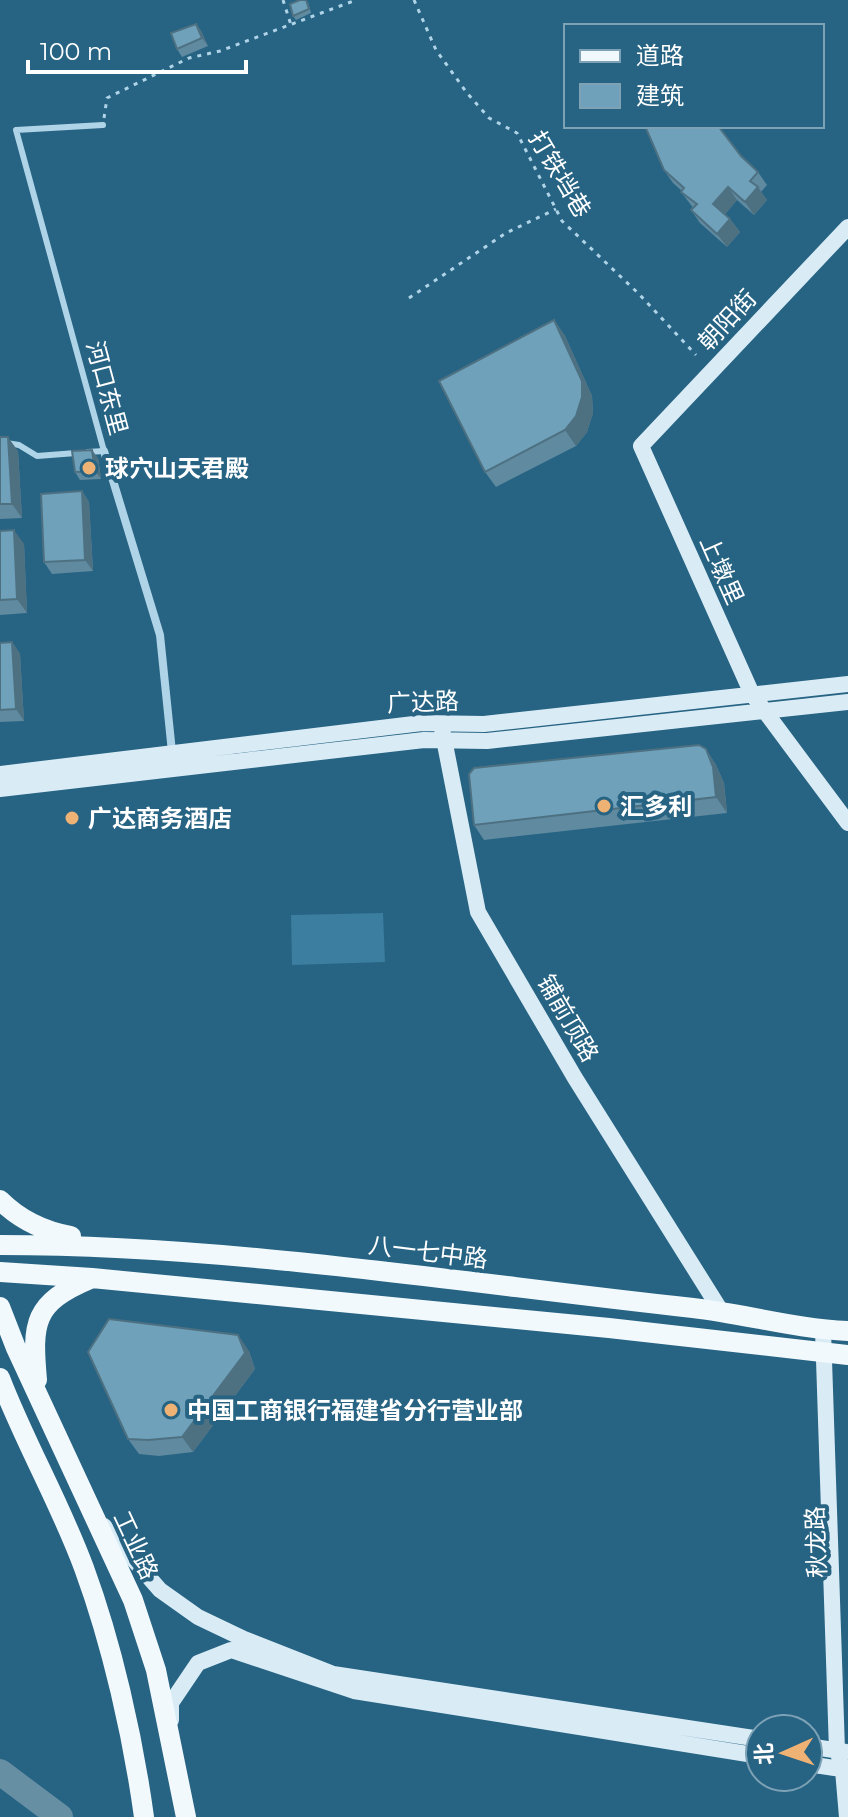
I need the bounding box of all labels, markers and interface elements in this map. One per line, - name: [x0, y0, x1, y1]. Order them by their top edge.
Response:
- scale bar: [28, 24, 246, 74]
- legend: [564, 24, 824, 128]
- text: 100 m: [40, 37, 112, 66]
- text: 道路: [636, 41, 684, 70]
- text: 建筑: [636, 81, 684, 110]
- street label: 打铁垱巷: [523, 125, 597, 223]
- street label: 朝阳街: [692, 284, 762, 356]
- street label: 河口东里: [81, 338, 133, 438]
- place label: 球穴山天君殿: [105, 454, 249, 483]
- marker: 球穴山天君殿: [80, 459, 98, 477]
- street label: 上墩里: [694, 531, 750, 609]
- street label: 广达路: [387, 686, 459, 718]
- place label: 汇多利: [620, 792, 692, 821]
- marker: 汇多利: [595, 797, 613, 815]
- place label: 广达商务酒店: [88, 804, 232, 833]
- marker: 广达商务酒店: [63, 809, 81, 827]
- street label: 铺前顶路: [531, 969, 605, 1067]
- street label: 八一七中路: [367, 1230, 489, 1274]
- place label: 中国工商银行福建省分行营业部: [187, 1396, 523, 1425]
- marker: 中国工商银行福建省分行营业部: [162, 1401, 180, 1419]
- street label: 工业路: [108, 1506, 164, 1584]
- street label: 秋龙路: [800, 1506, 832, 1578]
- north arrow: [744, 1713, 824, 1793]
- text: 北: [750, 1742, 779, 1766]

